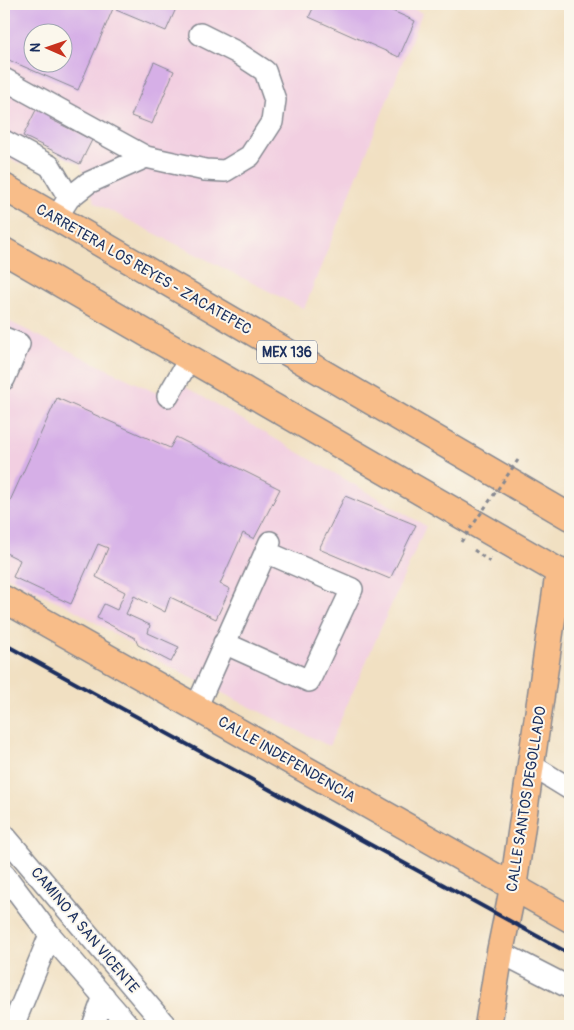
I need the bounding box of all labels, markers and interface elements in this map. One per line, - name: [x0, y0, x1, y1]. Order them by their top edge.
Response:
- north arrow: [22, 22, 72, 72]
- text: N: [27, 43, 44, 53]
- street label: CARRETERA LOS REYES - ZACATEPEC: [33, 200, 255, 339]
- road number: MEX 136: [257, 341, 317, 364]
- street label: CALLE SANTOS DEGOLLADO: [502, 705, 551, 893]
- street label: CALLE INDEPENDENCIA: [214, 712, 359, 807]
- street label: CAMINO A SAN VICENTE: [26, 863, 143, 997]

